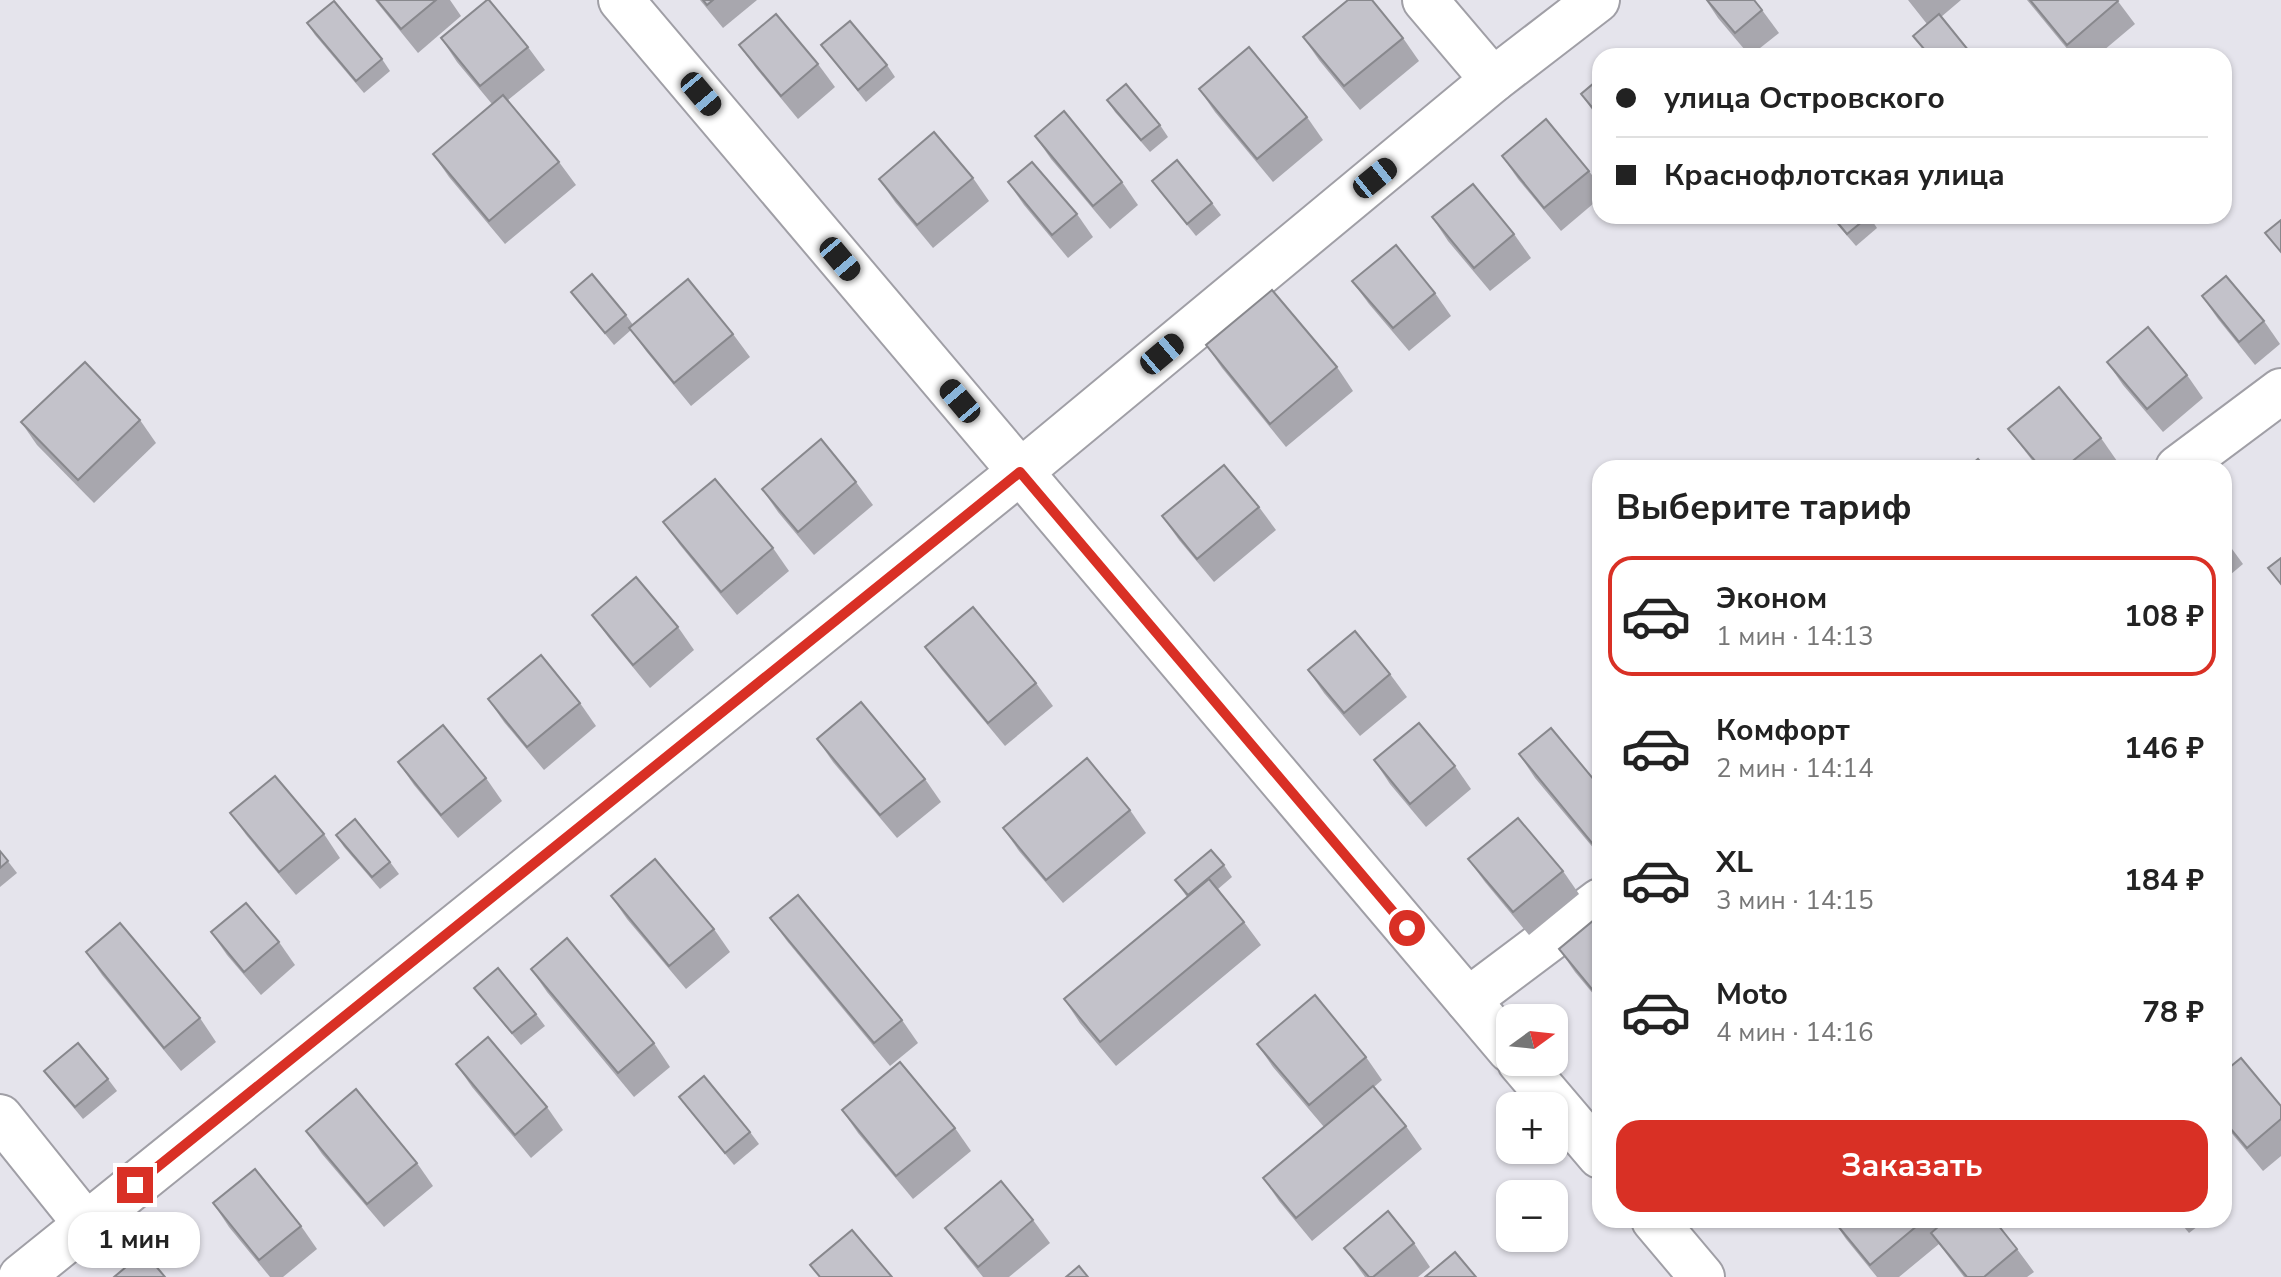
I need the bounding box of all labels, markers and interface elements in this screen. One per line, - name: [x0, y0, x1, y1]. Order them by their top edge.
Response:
- car: [676, 68, 726, 120]
- text: улица Островского: [1664, 78, 1945, 119]
- car: [1349, 154, 1401, 202]
- text: Краснофлотская улица: [1664, 155, 2005, 196]
- car: [815, 233, 865, 285]
- car: [1136, 329, 1188, 379]
- car: [935, 375, 985, 427]
- text: Выберите тариф: [1616, 483, 1912, 532]
- text: Эконом: [1716, 578, 1827, 619]
- icon: car: [1620, 580, 1692, 652]
- text: 108 ₽: [2124, 596, 2204, 637]
- text: 1 мин · 14:13: [1716, 619, 1873, 654]
- text: Комфорт: [1716, 710, 1850, 751]
- icon: car: [1620, 712, 1692, 784]
- text: 146 ₽: [2124, 728, 2204, 769]
- text: 2 мин · 14:14: [1716, 751, 1873, 786]
- text: XL: [1716, 842, 1753, 883]
- icon: car: [1620, 844, 1692, 916]
- text: 184 ₽: [2124, 860, 2204, 901]
- text: 3 мин · 14:15: [1716, 883, 1873, 918]
- route start: [1389, 910, 1425, 946]
- text: Moto: [1716, 974, 1788, 1015]
- icon: car: [1620, 976, 1692, 1048]
- text: 78 ₽: [2142, 992, 2204, 1033]
- north arrow: [1496, 1004, 1568, 1076]
- map controls: [1496, 1004, 1568, 1252]
- text: 4 мин · 14:16: [1716, 1015, 1873, 1050]
- button: +: [1496, 1092, 1568, 1164]
- button: Заказать: [1616, 1120, 2208, 1212]
- route end: [117, 1167, 153, 1203]
- button: −: [1496, 1180, 1568, 1252]
- callout: 1 мин: [69, 1213, 201, 1269]
- text: 1 мин: [98, 1222, 170, 1257]

